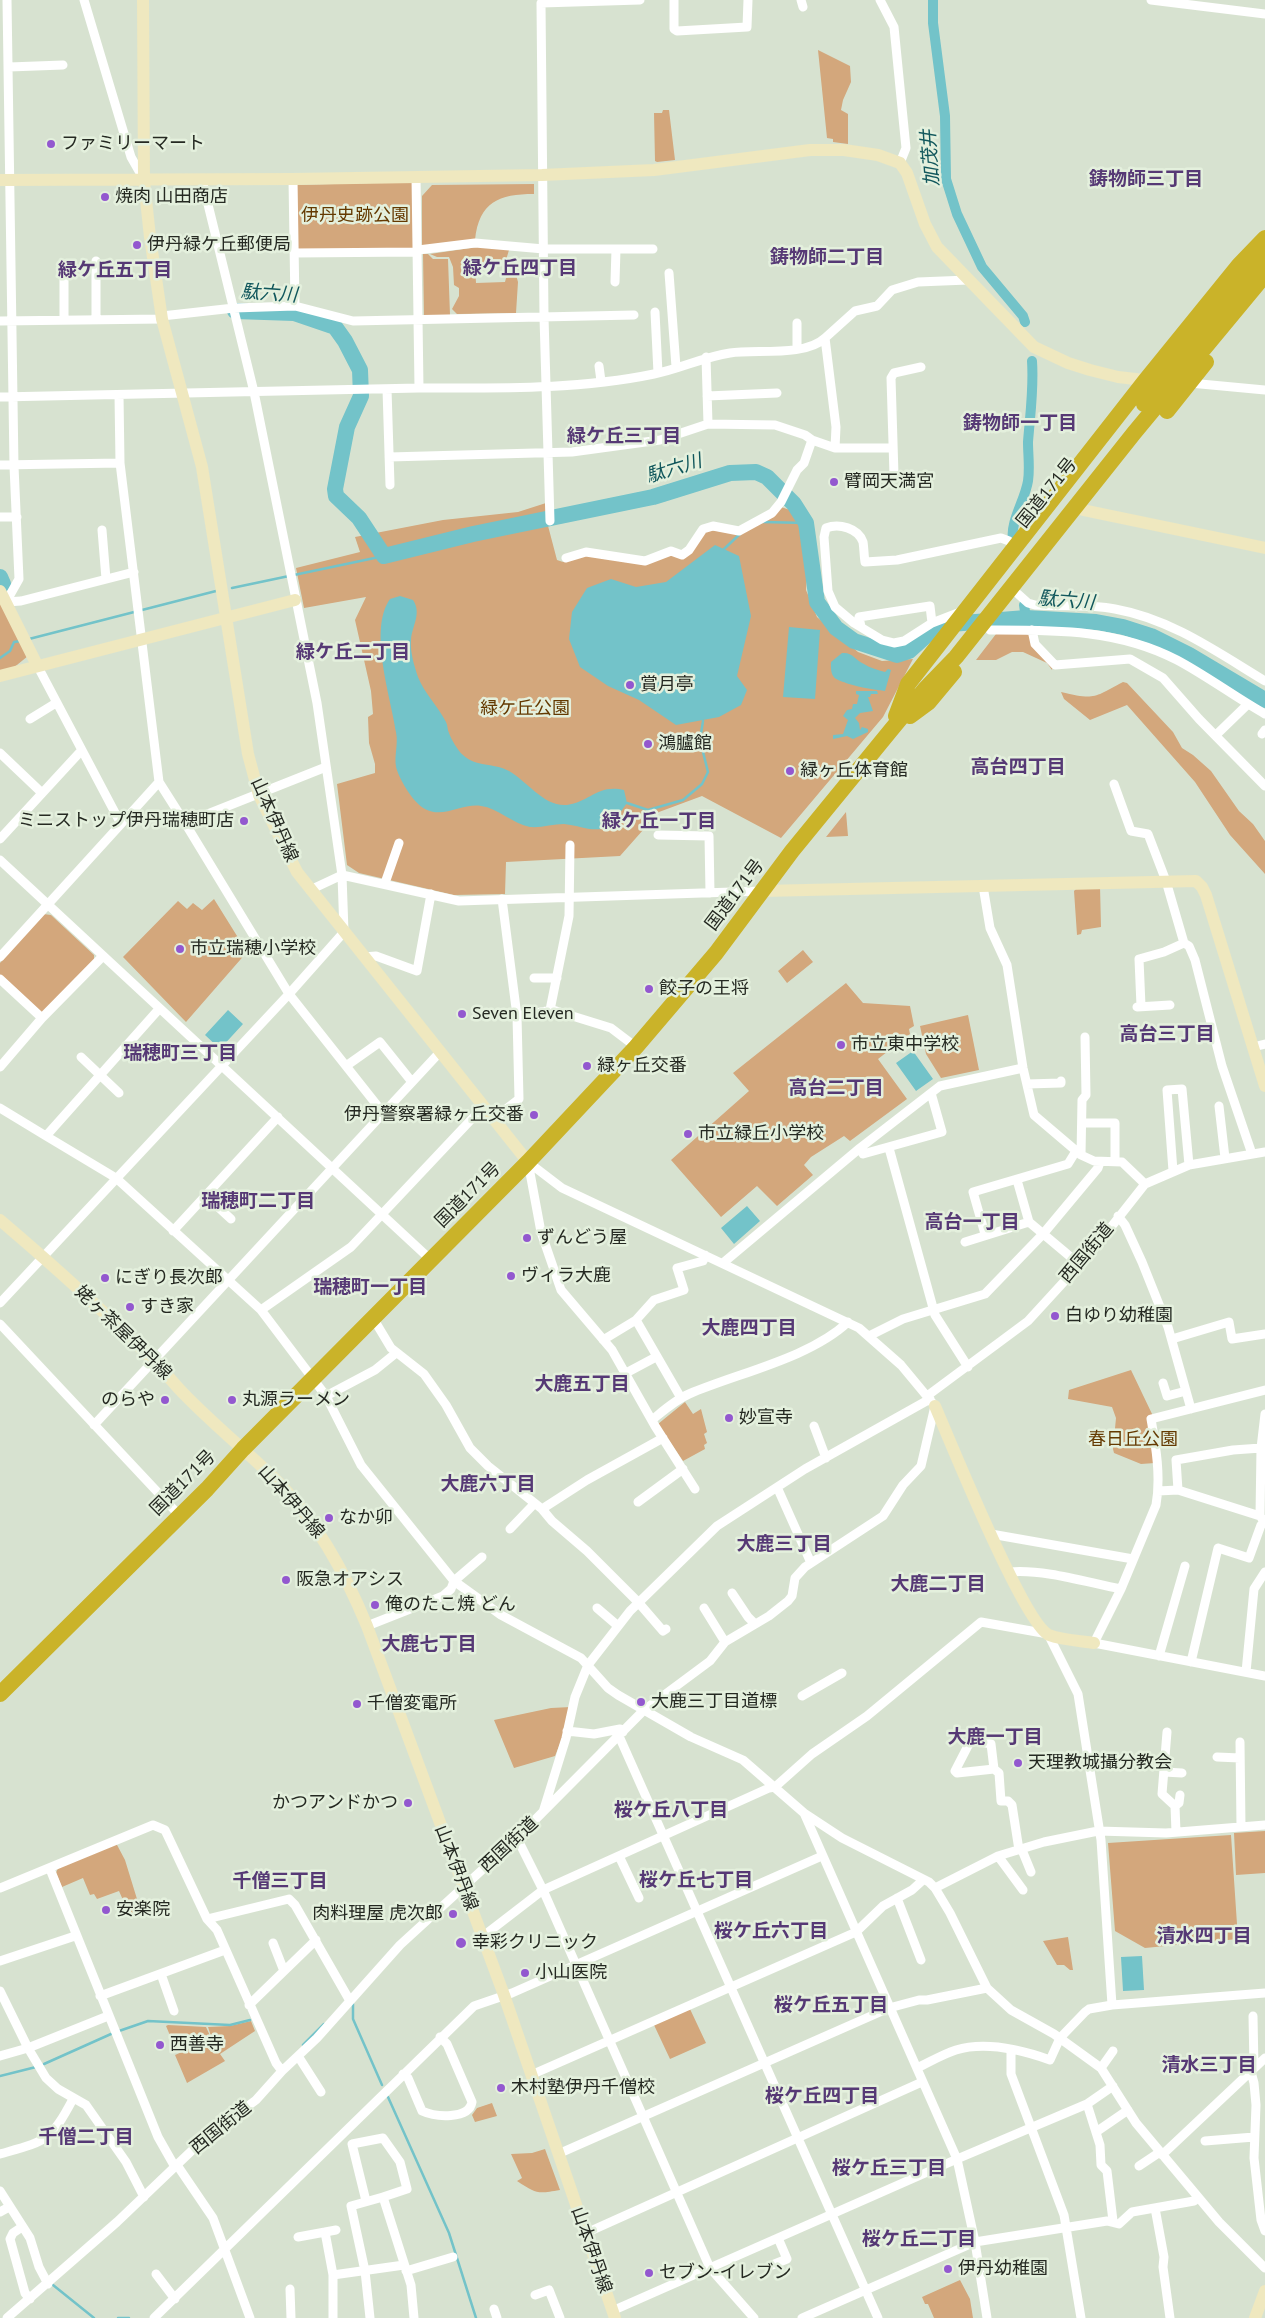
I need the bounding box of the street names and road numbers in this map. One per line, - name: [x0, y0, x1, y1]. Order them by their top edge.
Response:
- street label: 国道171号: [1012, 454, 1082, 532]
- street label: 山本伊丹線: [246, 774, 302, 866]
- street label: 国道171号: [701, 855, 769, 935]
- street label: 国道171号: [431, 1158, 505, 1232]
- street label: 西国街道: [1056, 1218, 1118, 1288]
- street label: 姥ヶ茶屋伊丹線: [70, 1281, 176, 1385]
- street label: 国道171号: [146, 1446, 220, 1520]
- street label: 山本伊丹線: [253, 1461, 329, 1543]
- street label: 西国街道: [475, 1813, 543, 1877]
- street label: 山本伊丹線: [430, 1822, 482, 1914]
- street label: 西国街道: [186, 2097, 256, 2159]
- street label: 山本伊丹線: [566, 2204, 616, 2296]

